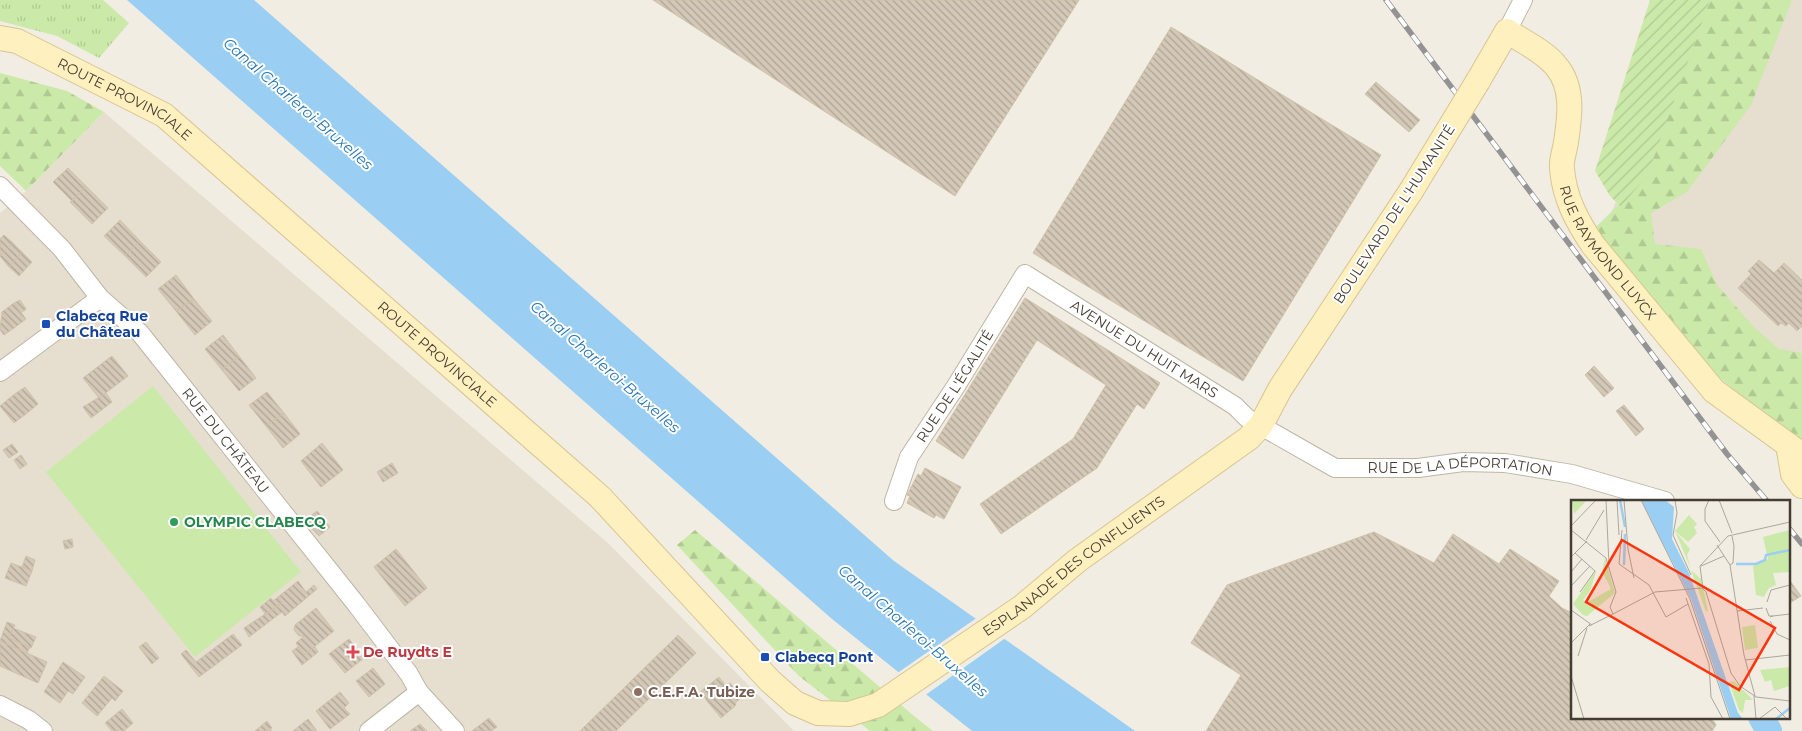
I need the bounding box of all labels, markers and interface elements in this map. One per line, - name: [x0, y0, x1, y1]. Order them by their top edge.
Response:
- water label: Canal Charleroi-Bruxelles: [220, 33, 378, 174]
- street label: ROUTE PROVINCIALE: [55, 54, 196, 144]
- street label: BOULEVARD DE L'HUMANITÉ: [1329, 121, 1459, 307]
- street label: RUE RAYMOND LUYCX: [1556, 183, 1660, 323]
- water label: Canal Charleroi-Bruxelles: [527, 296, 685, 437]
- street label: AVENUE DU HUIT MARS: [1067, 296, 1221, 402]
- street label: ROUTE PROVINCIALE: [374, 297, 500, 411]
- place label: Clabecq Rue du Château: [56, 307, 148, 341]
- marker: Clabecq Rue du Château: [40, 318, 52, 330]
- street label: RUE DE L'ÉGALITÉ: [912, 326, 997, 446]
- street label: RUE DU CHÂTEAU: [178, 384, 273, 497]
- street label: RUE DE LA DÉPORTATION: [1368, 453, 1554, 480]
- street label: ESPLANADE DES CONFLUENTS: [979, 492, 1168, 640]
- inset map: [1571, 500, 1790, 718]
- place label: OLYMPIC CLABECQ: [184, 513, 326, 531]
- marker: OLYMPIC CLABECQ: [168, 516, 180, 528]
- water label: Canal Charleroi-Bruxelles: [835, 560, 993, 701]
- place label: De Ruydts E: [363, 643, 452, 661]
- marker: De Ruydts E: [347, 646, 359, 658]
- place label: Clabecq Pont: [775, 648, 873, 666]
- marker: Clabecq Pont: [759, 651, 771, 663]
- place label: C.E.F.A. Tubize: [648, 683, 755, 701]
- marker: C.E.F.A. Tubize: [632, 686, 644, 698]

